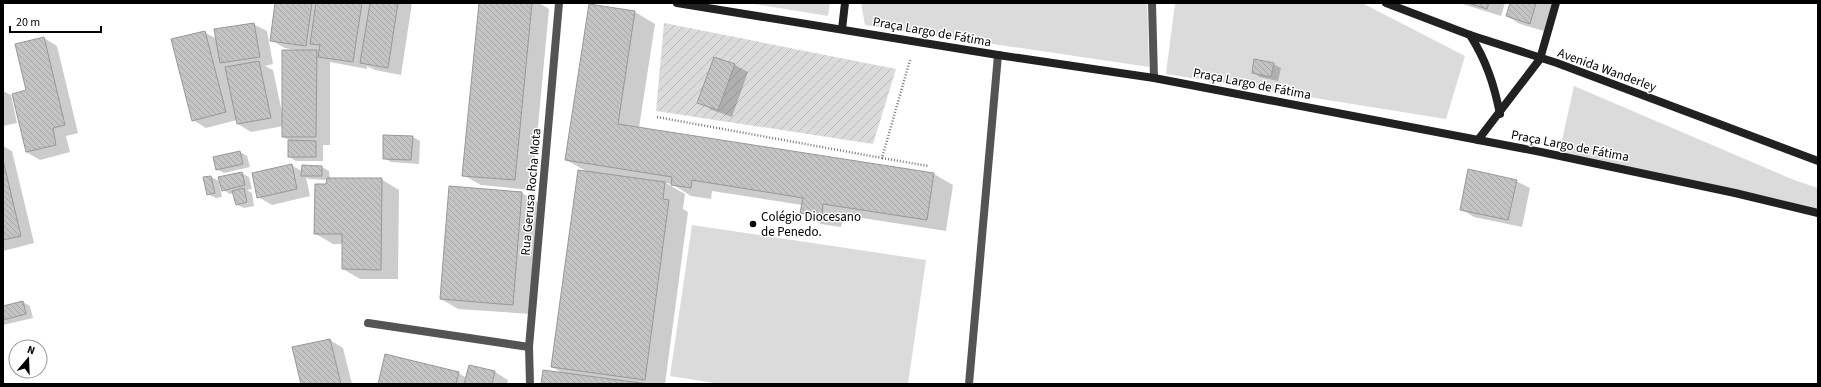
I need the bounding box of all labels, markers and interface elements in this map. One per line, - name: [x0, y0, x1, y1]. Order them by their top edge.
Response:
- scale bar: [10, 8, 101, 34]
- street label: Praça Largo de Fátima: [871, 13, 993, 51]
- text: 20 m: [16, 14, 40, 31]
- street label: Avenida Wanderley: [1555, 44, 1659, 96]
- street label: Praça Largo de Fátima: [1191, 64, 1313, 104]
- street label: Praça Largo de Fátima: [1509, 126, 1631, 166]
- street label: Rua Gerusa Rocha Mota: [516, 128, 546, 256]
- place label: Colégio Diocesano de Penedo.: [761, 208, 861, 241]
- marker: Colégio Diocesano de Penedo.: [748, 219, 758, 229]
- north arrow: [8, 339, 48, 379]
- text: N: [25, 342, 37, 358]

